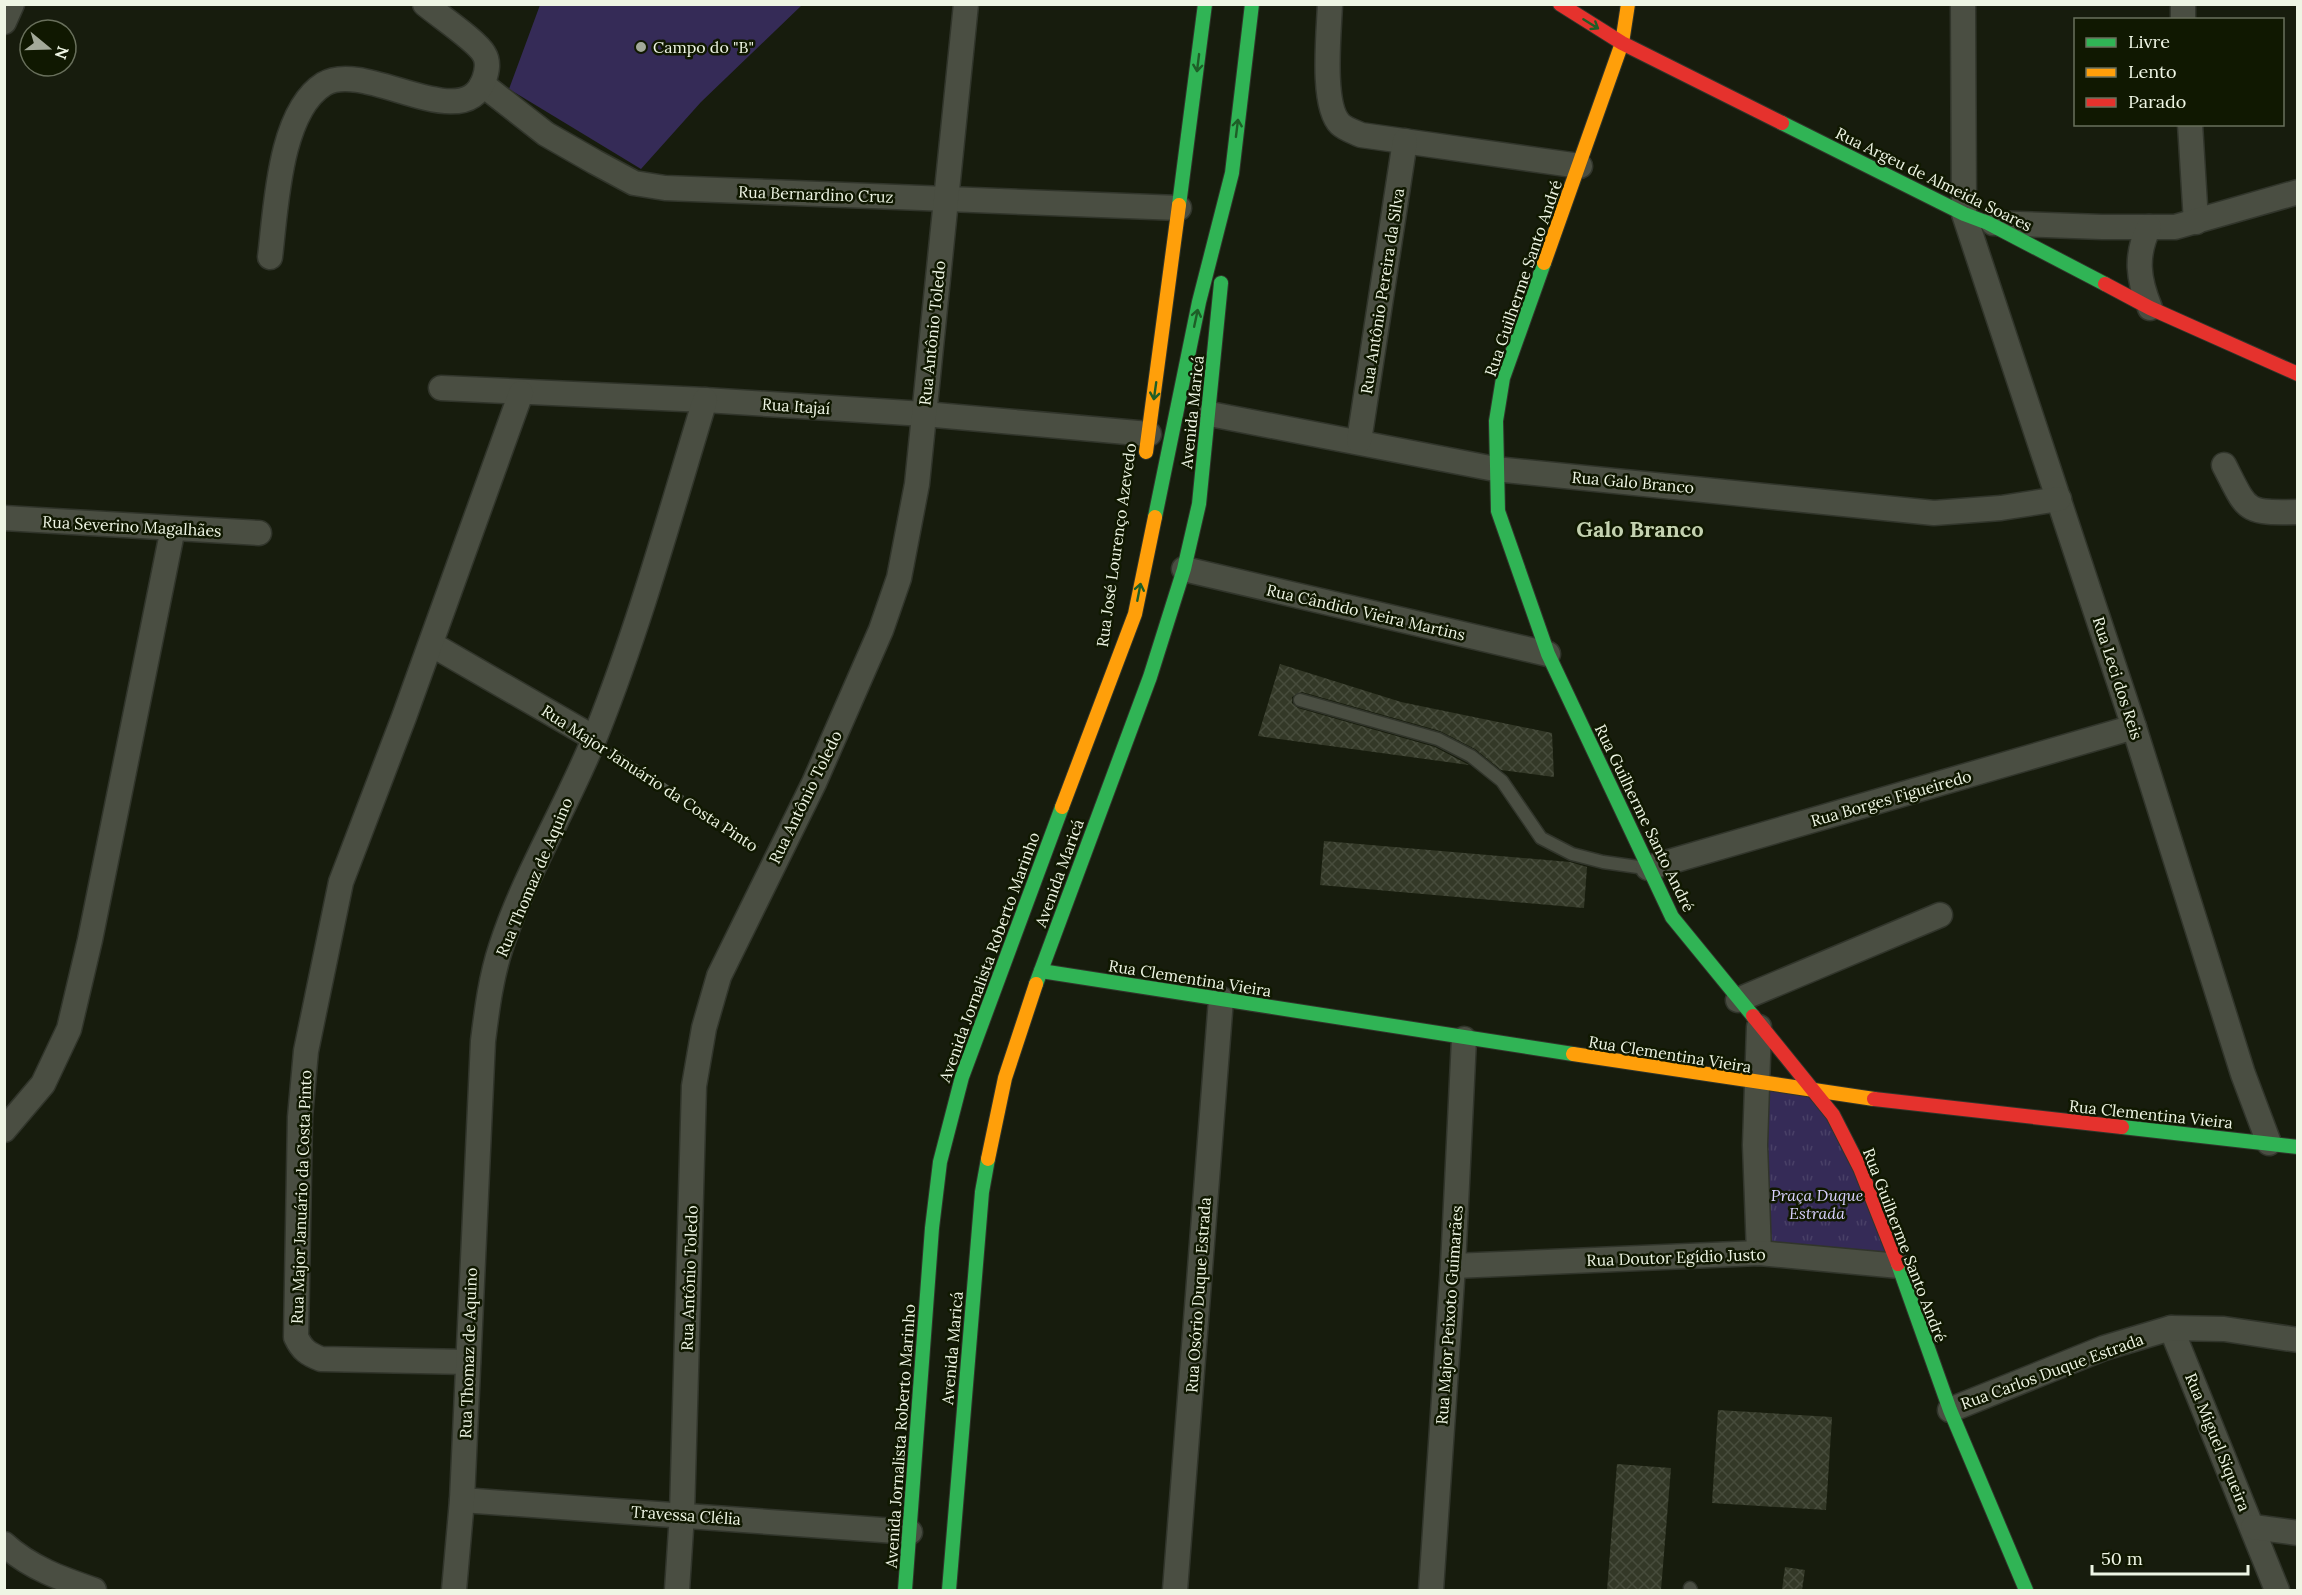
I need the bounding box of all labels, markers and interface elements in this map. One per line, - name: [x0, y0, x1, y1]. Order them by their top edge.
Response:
- north arrow: [18, 18, 78, 78]
- one-way arrow: [1582, 18, 1599, 30]
- legend: [2074, 18, 2284, 126]
- text: Livre: [2128, 30, 2170, 53]
- place label: Campo do "B": [653, 37, 754, 57]
- marker: Campo do "B": [634, 40, 648, 54]
- text: N: [51, 44, 74, 62]
- one-way arrow: [1192, 52, 1203, 72]
- text: Lento: [2128, 60, 2176, 83]
- text: Parado: [2128, 90, 2186, 113]
- one-way arrow: [1232, 119, 1243, 139]
- street label: Rua Argeu de Almeida Soares: [1833, 123, 2035, 235]
- street label: Rua Guilherme Santo André: [1480, 177, 1566, 379]
- street label: Rua Bernardino Cruz: [738, 181, 894, 207]
- street label: Rua Antônio Pereira da Silva: [1356, 187, 1408, 395]
- street label: Rua Antônio Toledo: [914, 260, 950, 406]
- one-way arrow: [1190, 309, 1202, 328]
- street label: Avenida Maricá: [1176, 354, 1208, 471]
- one-way arrow: [1150, 381, 1161, 401]
- street label: Rua Itajaí: [761, 394, 831, 418]
- street label: Rua José Lourenço Azevedo: [1092, 442, 1140, 648]
- street label: Rua Galo Branco: [1571, 467, 1695, 497]
- street label: Rua Severino Magalhães: [42, 511, 222, 541]
- district label: Galo Branco: [1576, 515, 1704, 543]
- street label: Rua Cândido Vieira Martins: [1265, 579, 1467, 645]
- one-way arrow: [1134, 582, 1145, 602]
- street label: Rua Leci dos Reis: [2089, 614, 2147, 742]
- street label: Rua Major Januário da Costa Pinto: [538, 700, 762, 856]
- street label: Rua Guilherme Santo André: [1591, 721, 1699, 915]
- street label: Rua Antônio Toledo: [764, 727, 846, 867]
- street label: Rua Borges Figueiredo: [1808, 765, 1974, 831]
- street label: Rua Thomaz de Aquino: [491, 794, 577, 960]
- street label: Avenida Maricá: [1030, 816, 1088, 931]
- street label: Avenida Jornalista Roberto Marinho: [934, 829, 1044, 1086]
- street label: Rua Clementina Vieira: [1107, 955, 1273, 1001]
- street label: Rua Clementina Vieira: [1587, 1031, 1753, 1077]
- street label: Rua Major Januário da Costa Pinto: [287, 1070, 315, 1324]
- street label: Rua Clementina Vieira: [2068, 1095, 2234, 1133]
- street label: Rua Guilherme Santo André: [1859, 1145, 1951, 1345]
- park label: Praça Duque Estrada: [1771, 1185, 1864, 1223]
- street label: Rua Osório Duque Estrada: [1181, 1196, 1215, 1394]
- street label: Rua Antônio Toledo: [676, 1205, 702, 1351]
- street label: Rua Major Peixoto Guimarães: [1431, 1205, 1467, 1425]
- street label: Rua Doutor Egídio Justo: [1586, 1244, 1766, 1270]
- street label: Rua Thomaz de Aquino: [455, 1267, 481, 1439]
- street label: Avenida Maricá: [937, 1290, 967, 1407]
- street label: Avenida Jornalista Roberto Marinho: [881, 1303, 919, 1570]
- street label: Rua Carlos Duque Estrada: [1958, 1329, 2146, 1413]
- street label: Rua Miguel Siqueira: [2181, 1370, 2255, 1514]
- street label: Travessa Clélia: [630, 1501, 742, 1529]
- scale bar: [2092, 1538, 2248, 1576]
- text: 50 m: [2101, 1547, 2143, 1570]

